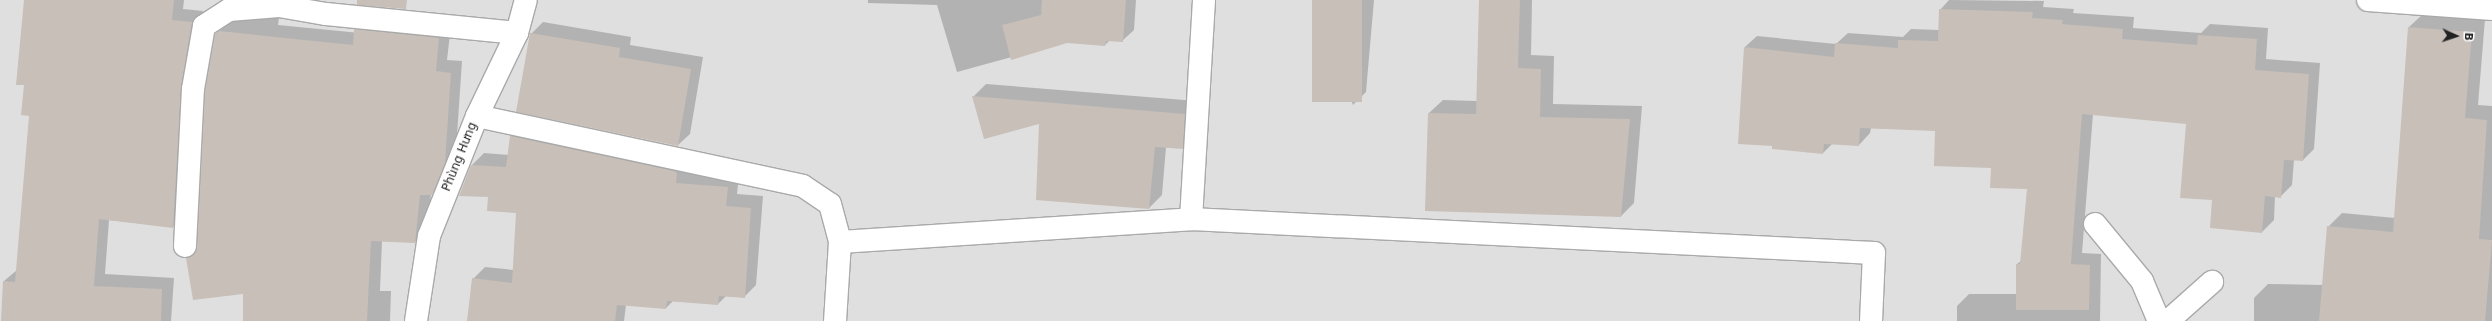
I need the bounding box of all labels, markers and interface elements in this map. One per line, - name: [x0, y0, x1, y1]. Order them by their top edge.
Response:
- north arrow: [2436, 16, 2476, 56]
- text: B: [2462, 32, 2475, 41]
- street label: Phùng Hưng: [440, 120, 480, 194]

